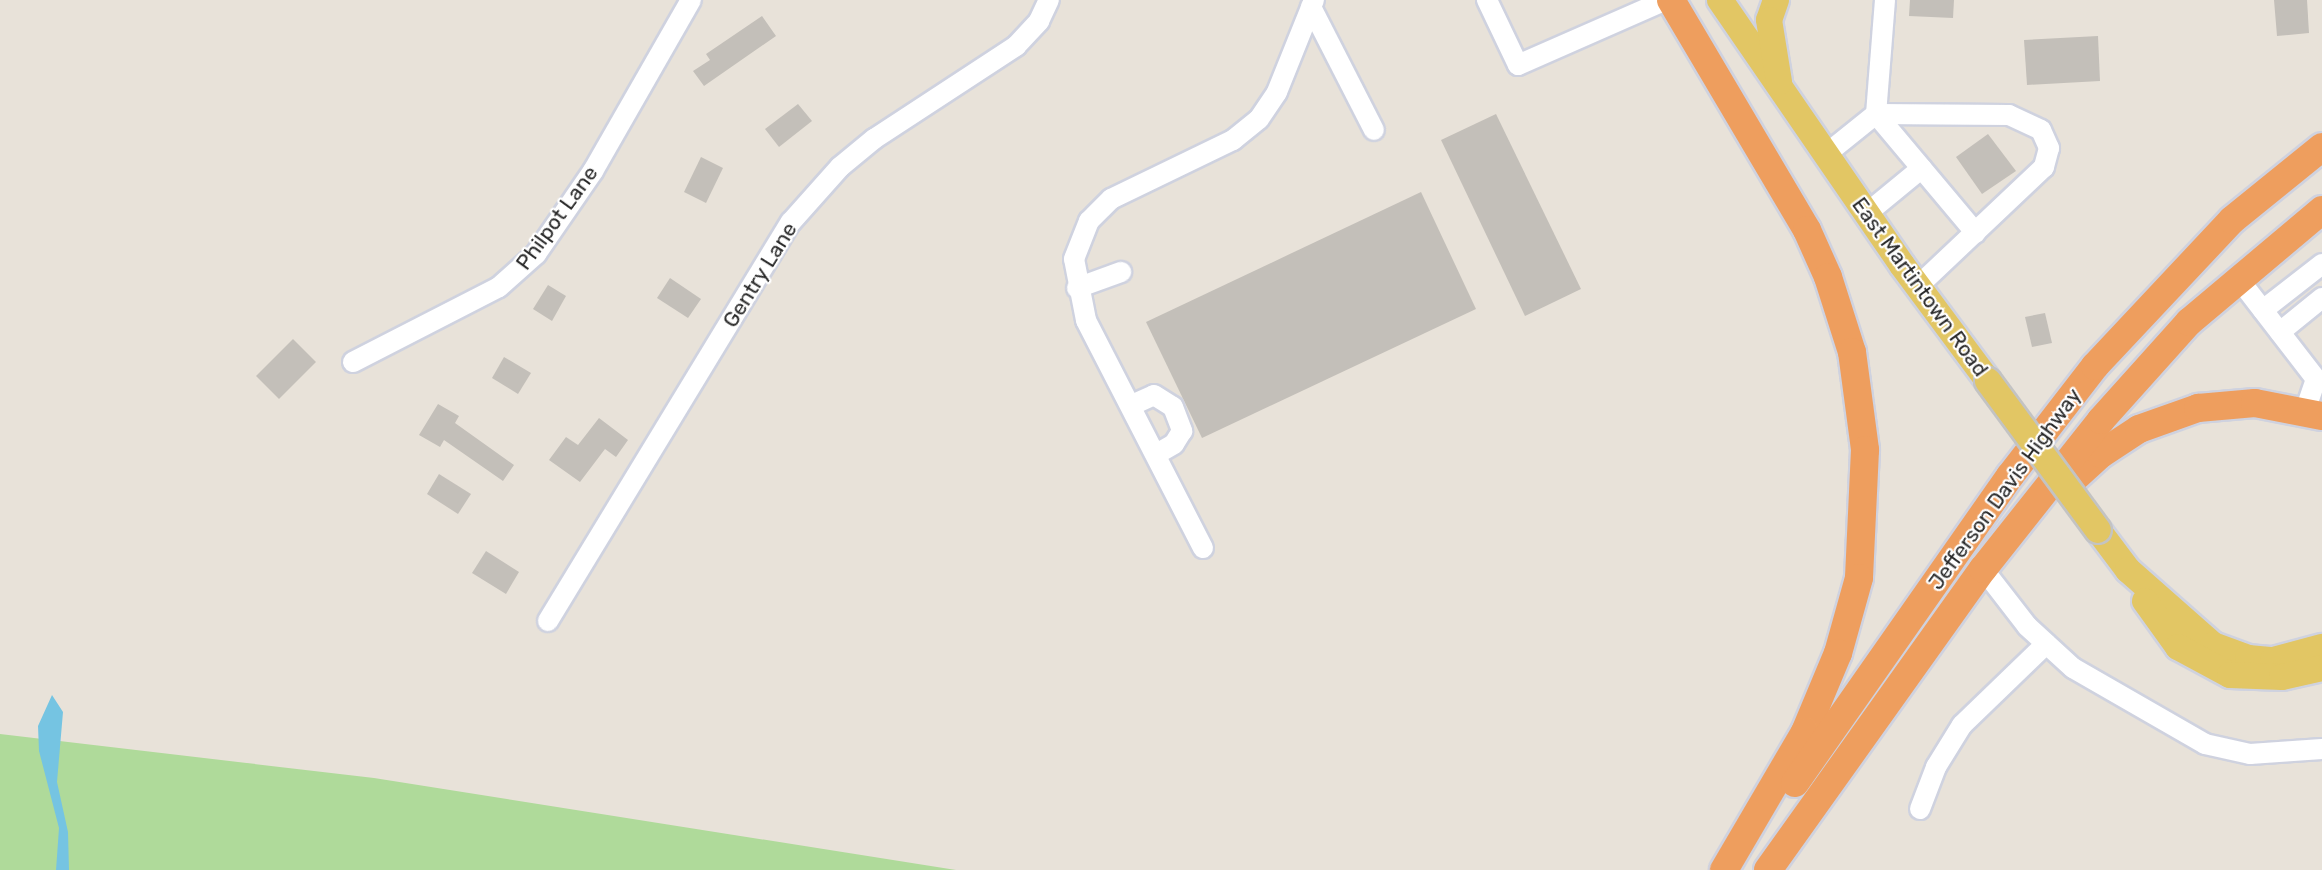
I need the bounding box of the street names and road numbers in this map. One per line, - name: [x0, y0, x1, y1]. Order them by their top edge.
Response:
- street label: Philpot Lane: [511, 161, 603, 275]
- street label: East Martintown Road: [1847, 193, 1993, 381]
- street label: Gentry Lane: [718, 218, 802, 332]
- street label: Jefferson Davis Highway: [1923, 383, 2087, 595]

